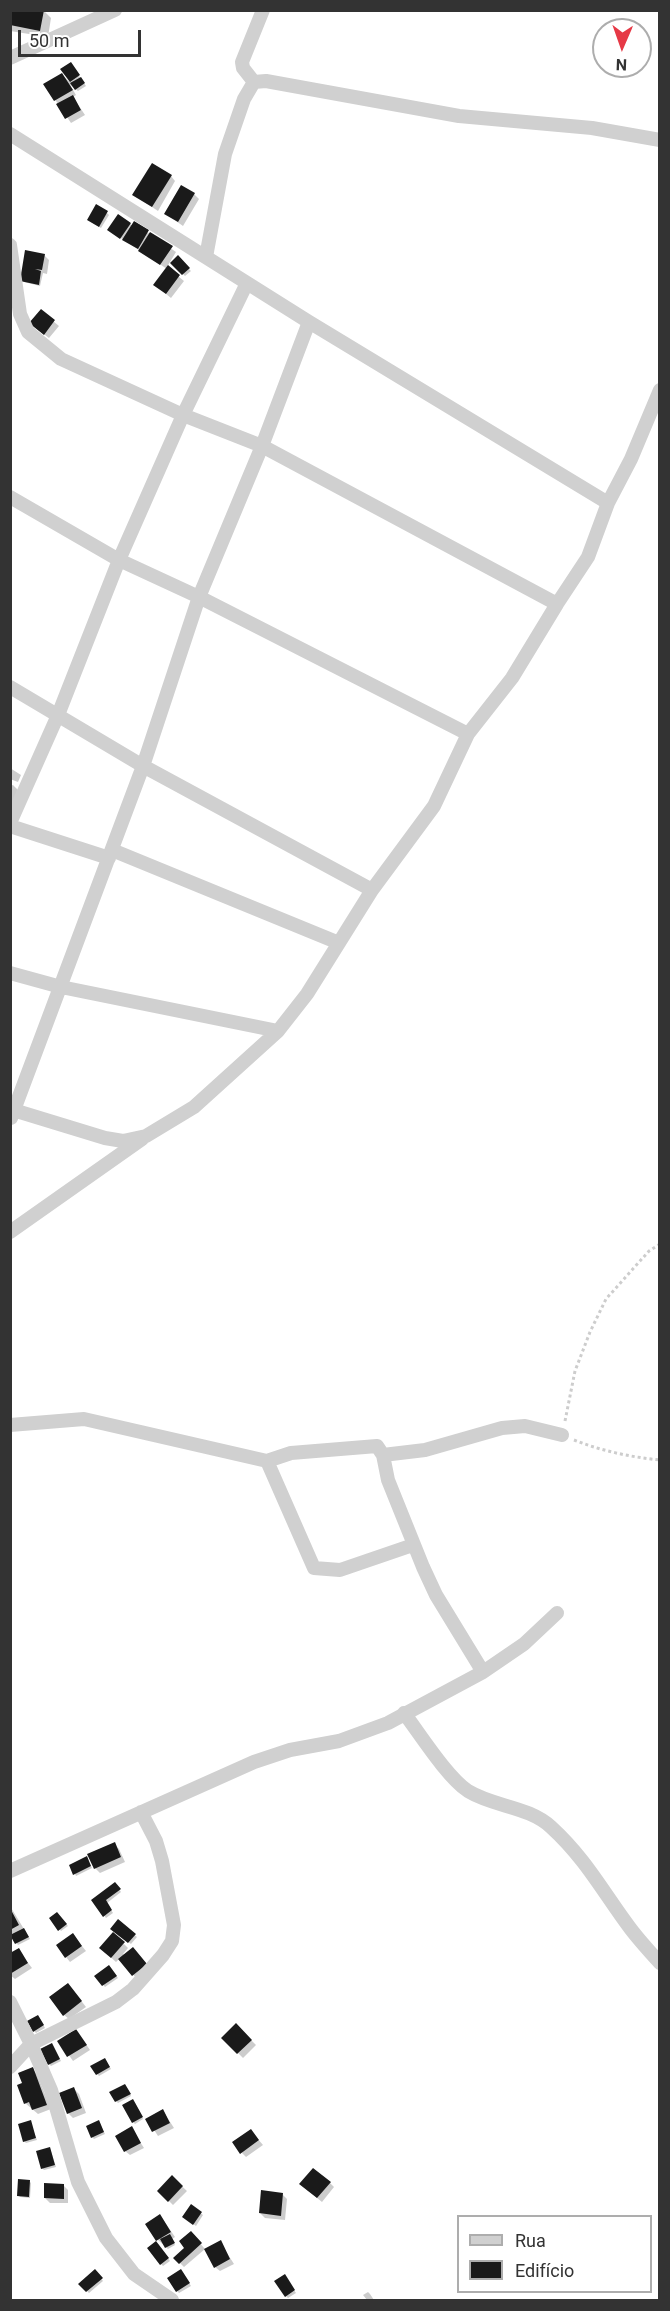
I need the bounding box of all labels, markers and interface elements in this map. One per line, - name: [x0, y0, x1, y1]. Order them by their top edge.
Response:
- scale bar: [21, 18, 144, 56]
- north arrow: [592, 18, 652, 78]
- text: 50 m: [29, 30, 69, 51]
- text: N: [615, 55, 627, 74]
- legend: [457, 2215, 652, 2293]
- text: Rua: [515, 2230, 546, 2251]
- text: Edifício: [515, 2260, 574, 2281]

